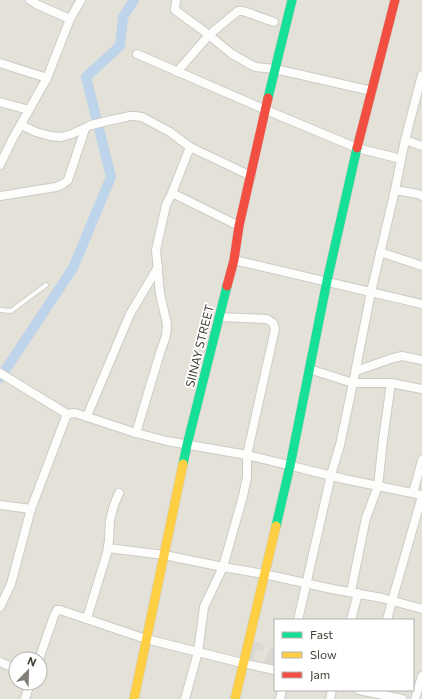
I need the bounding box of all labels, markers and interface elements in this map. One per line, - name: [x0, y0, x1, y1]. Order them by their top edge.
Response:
- street label: SIINAY STREET: [182, 303, 216, 389]
- legend: [274, 619, 414, 691]
- text: Fast: [310, 627, 333, 641]
- text: Slow: [310, 647, 337, 661]
- north arrow: [8, 651, 48, 691]
- text: N: [26, 654, 38, 669]
- text: Jam: [310, 667, 330, 682]

